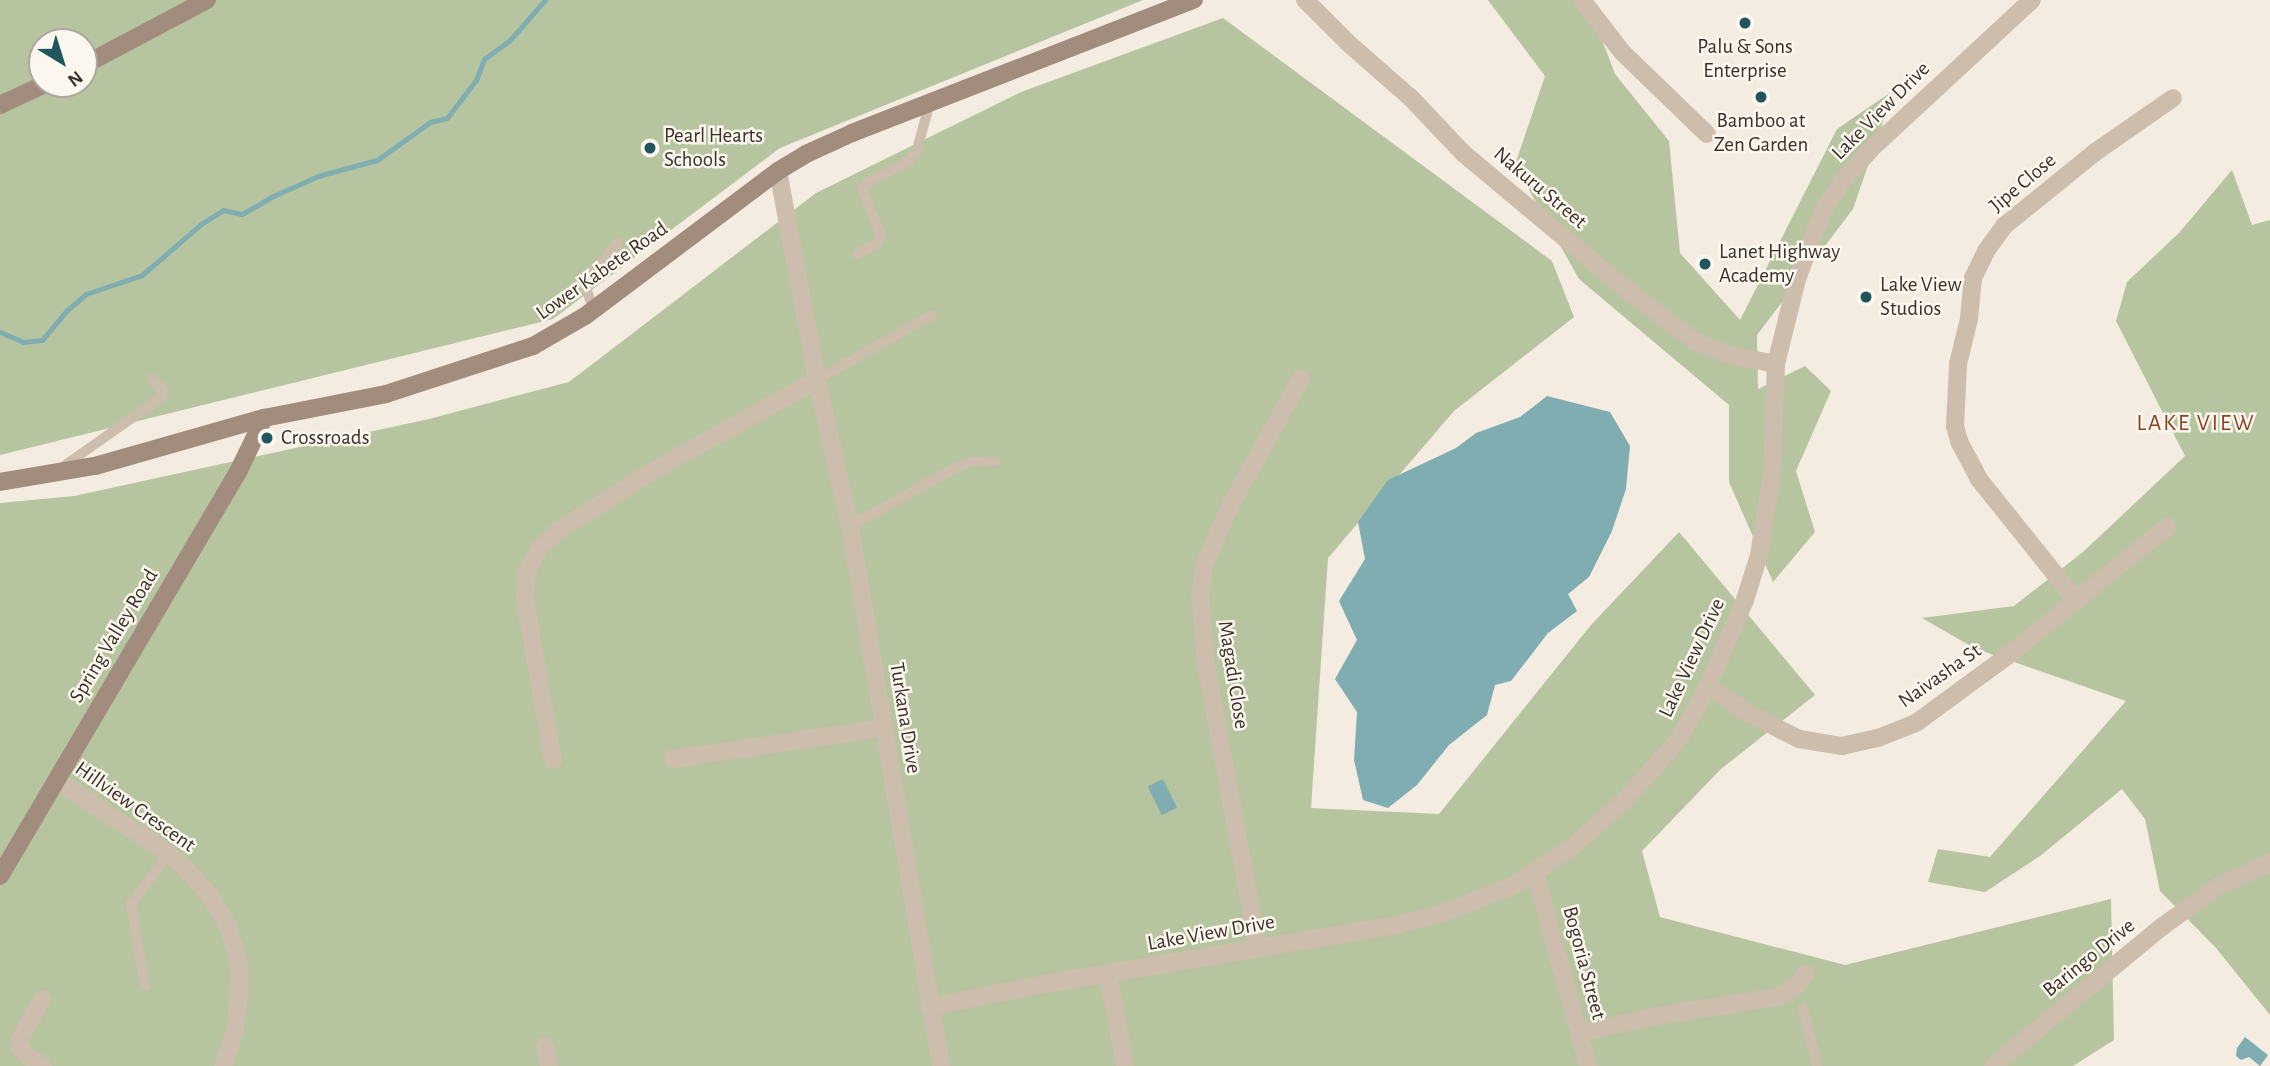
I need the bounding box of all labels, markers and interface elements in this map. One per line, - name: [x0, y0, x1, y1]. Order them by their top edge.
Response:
- marker: Palu & Sons Enterprise: [1737, 15, 1753, 31]
- north arrow: [28, 28, 98, 98]
- place label: Palu & Sons Enterprise: [1697, 34, 1793, 84]
- street label: Lake View Drive: [1827, 57, 1935, 165]
- text: N: [64, 67, 86, 90]
- marker: Bamboo at Zen Garden: [1753, 89, 1769, 105]
- place label: Bamboo at Zen Garden: [1714, 108, 1808, 158]
- place label: Pearl Hearts Schools: [664, 123, 763, 173]
- marker: Pearl Hearts Schools: [642, 140, 658, 156]
- street label: Nakuru Street: [1488, 142, 1592, 234]
- street label: Jipe Close: [1985, 148, 2061, 218]
- street label: Lower Kabete Road: [531, 216, 673, 326]
- place label: Lanet Highway Academy: [1719, 239, 1840, 289]
- marker: Lanet Highway Academy: [1697, 256, 1713, 272]
- place label: Lake View Studios: [1880, 272, 1962, 322]
- marker: Lake View Studios: [1858, 289, 1874, 305]
- district label: LAKE VIEW: [2138, 410, 2254, 438]
- place label: Crossroads: [281, 425, 370, 451]
- marker: Crossroads: [259, 430, 275, 446]
- street label: Spring Valley Road: [64, 565, 164, 707]
- street label: Lake View Drive: [1653, 594, 1731, 722]
- street label: Magadi Close: [1212, 619, 1254, 731]
- street label: Naivasha St: [1894, 638, 1986, 714]
- street label: Turkana Drive: [884, 661, 926, 775]
- street label: Hillview Crescent: [70, 756, 200, 858]
- street label: Bogoria Street: [1557, 904, 1611, 1022]
- street label: Lake View Drive: [1145, 909, 1277, 957]
- street label: Baringo Drive: [2038, 913, 2140, 1003]

